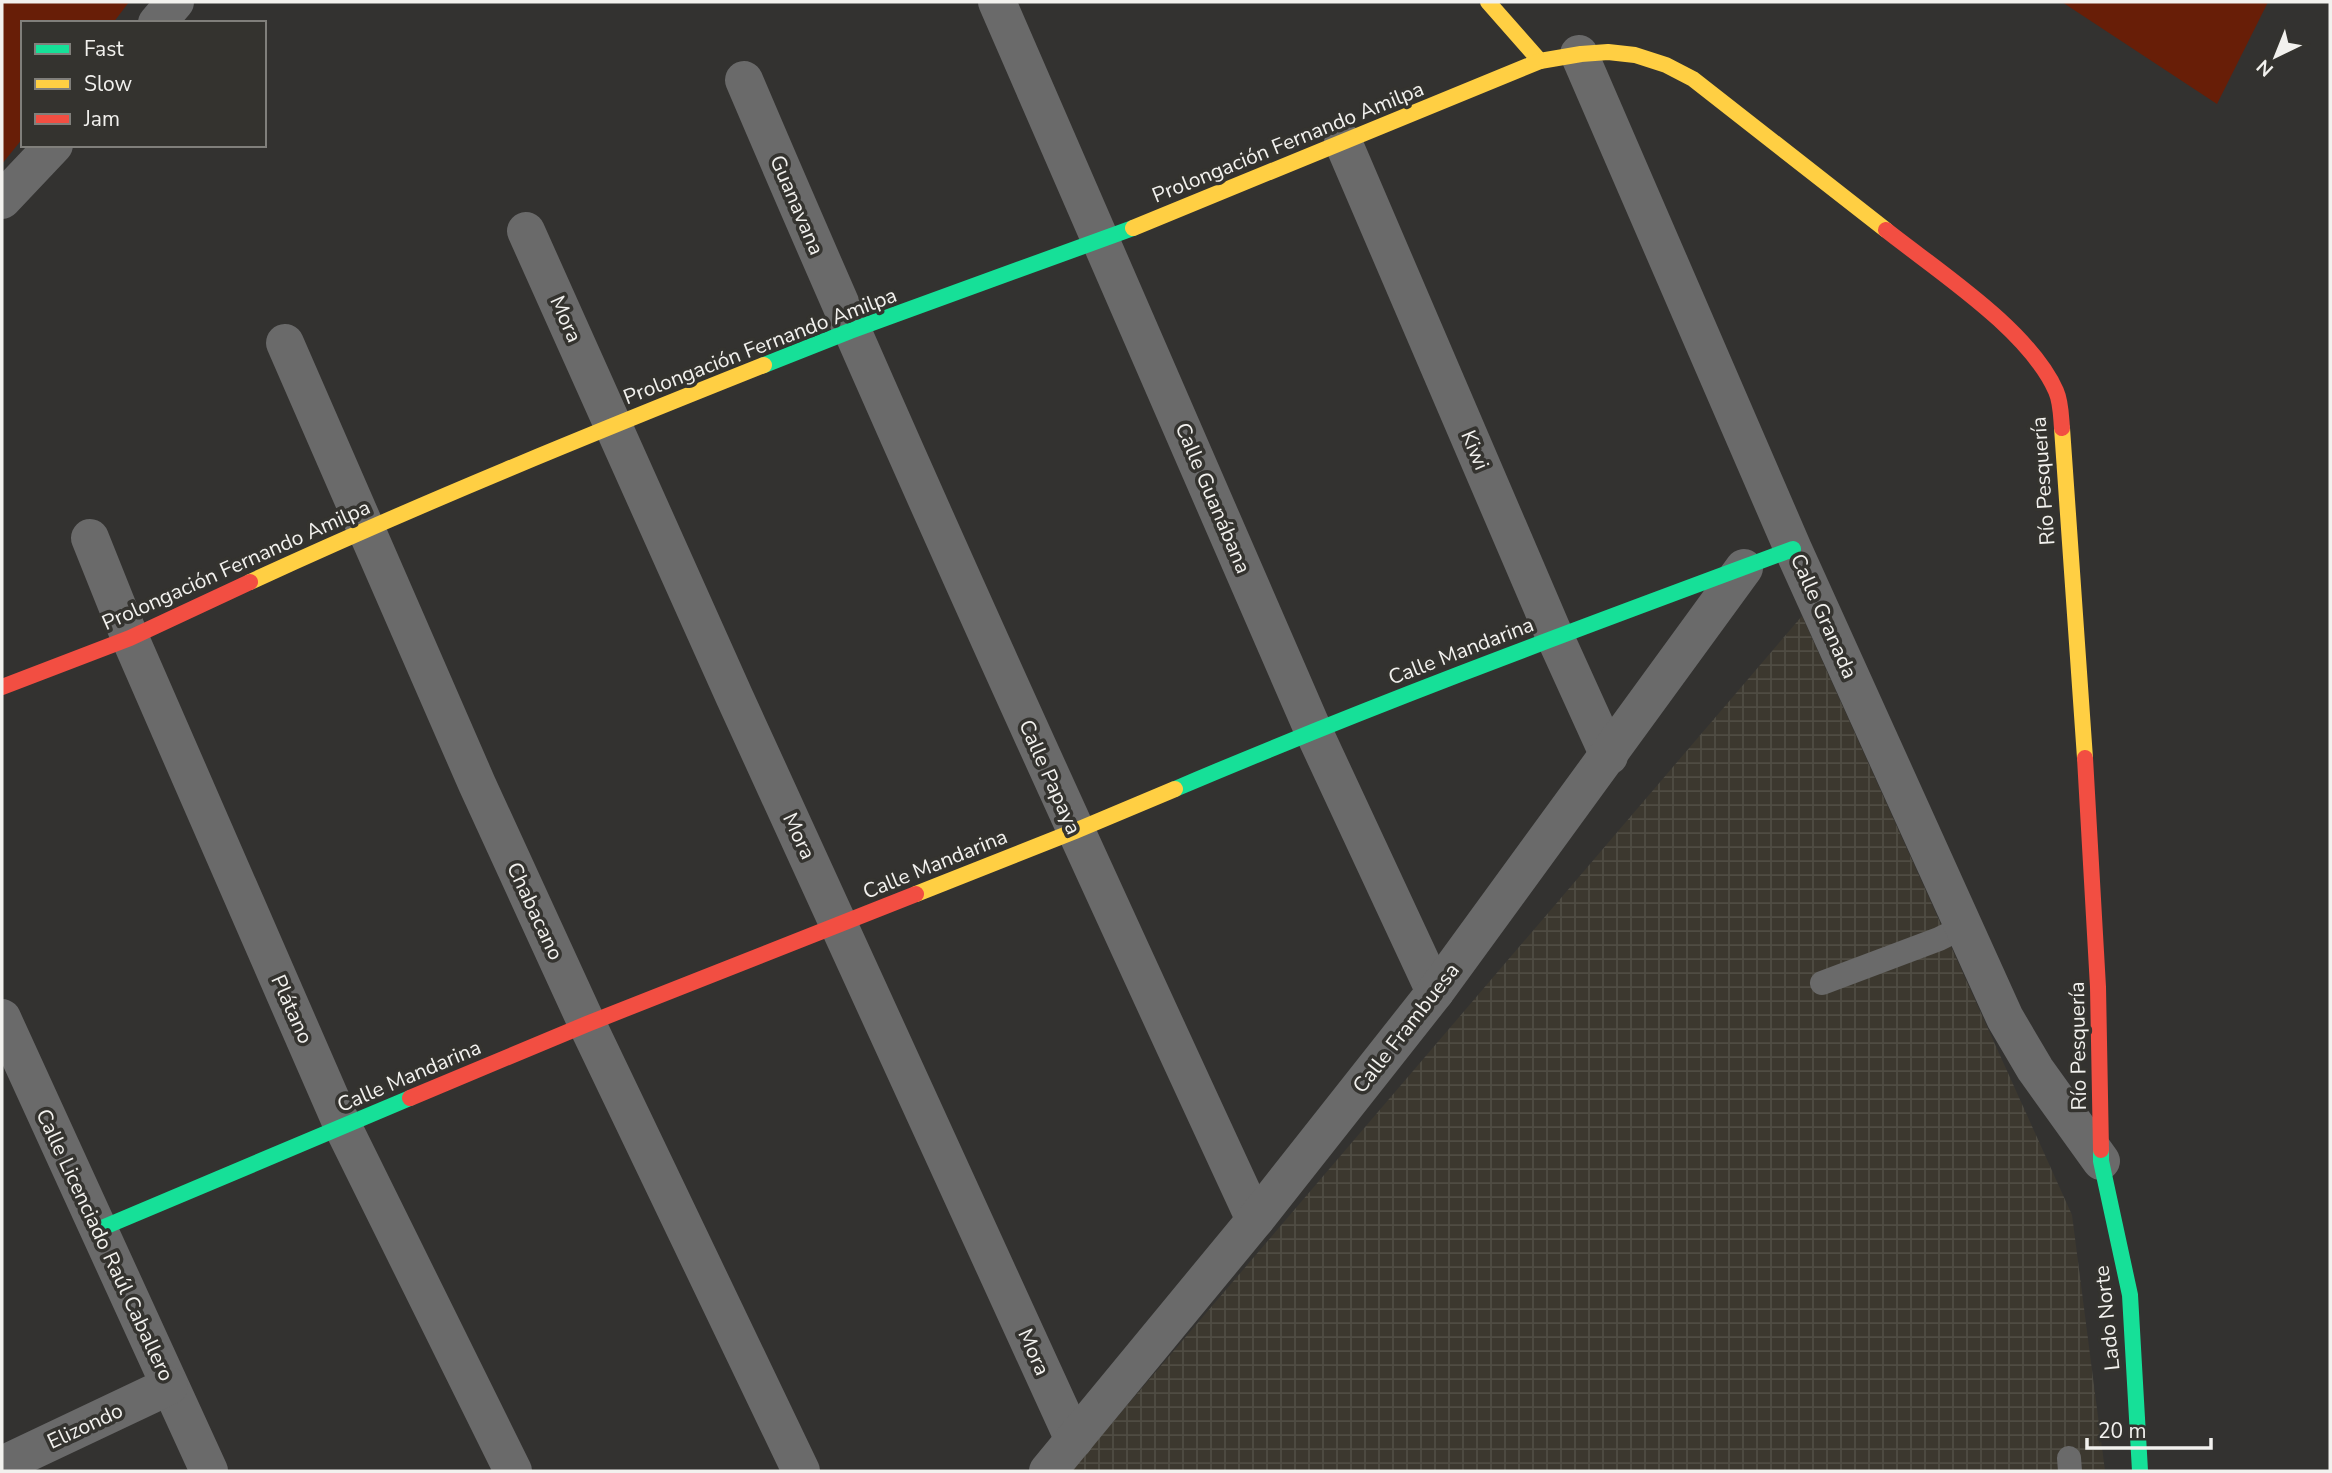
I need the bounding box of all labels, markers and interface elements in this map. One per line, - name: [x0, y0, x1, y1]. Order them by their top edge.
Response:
- legend: [21, 21, 266, 147]
- north arrow: [2241, 21, 2311, 91]
- text: Fast: [84, 35, 124, 63]
- text: N: [2251, 53, 2279, 82]
- text: Slow: [84, 70, 133, 98]
- street label: Prolongación Fernando Amilpa: [1148, 75, 1428, 209]
- text: Jam: [83, 105, 120, 133]
- street label: Guanavana: [763, 151, 831, 259]
- street label: Prolongación Fernando Amilpa: [619, 281, 901, 411]
- street label: Mora: [543, 291, 589, 347]
- street label: Río Pesquería: [2025, 416, 2061, 546]
- street label: Calle Guanábana: [1169, 418, 1257, 578]
- street label: Kiwi: [1454, 426, 1496, 474]
- street label: Prolongación Fernando Amilpa: [98, 493, 374, 637]
- street label: Calle Granada: [1784, 549, 1864, 683]
- street label: Calle Mandarina: [1384, 610, 1538, 692]
- street label: Calle Papaya: [1012, 715, 1088, 839]
- street label: Mora: [776, 808, 822, 864]
- street label: Calle Mandarina: [859, 822, 1011, 906]
- street label: Chabacano: [500, 858, 570, 964]
- street label: Calle Frambuesa: [1346, 957, 1466, 1099]
- street label: Plátano: [264, 970, 320, 1048]
- street label: Río Pesquería: [2063, 981, 2093, 1111]
- street label: Calle Mandarina: [333, 1033, 485, 1119]
- street label: Calle Licenciado Raúl Caballero: [30, 1104, 180, 1386]
- street label: Lado Norte: [2088, 1264, 2126, 1372]
- street label: Mora: [1011, 1324, 1057, 1380]
- street label: Elizondo: [43, 1396, 127, 1456]
- scale bar: [2087, 1406, 2211, 1450]
- text: 20 m: [2098, 1417, 2147, 1445]

